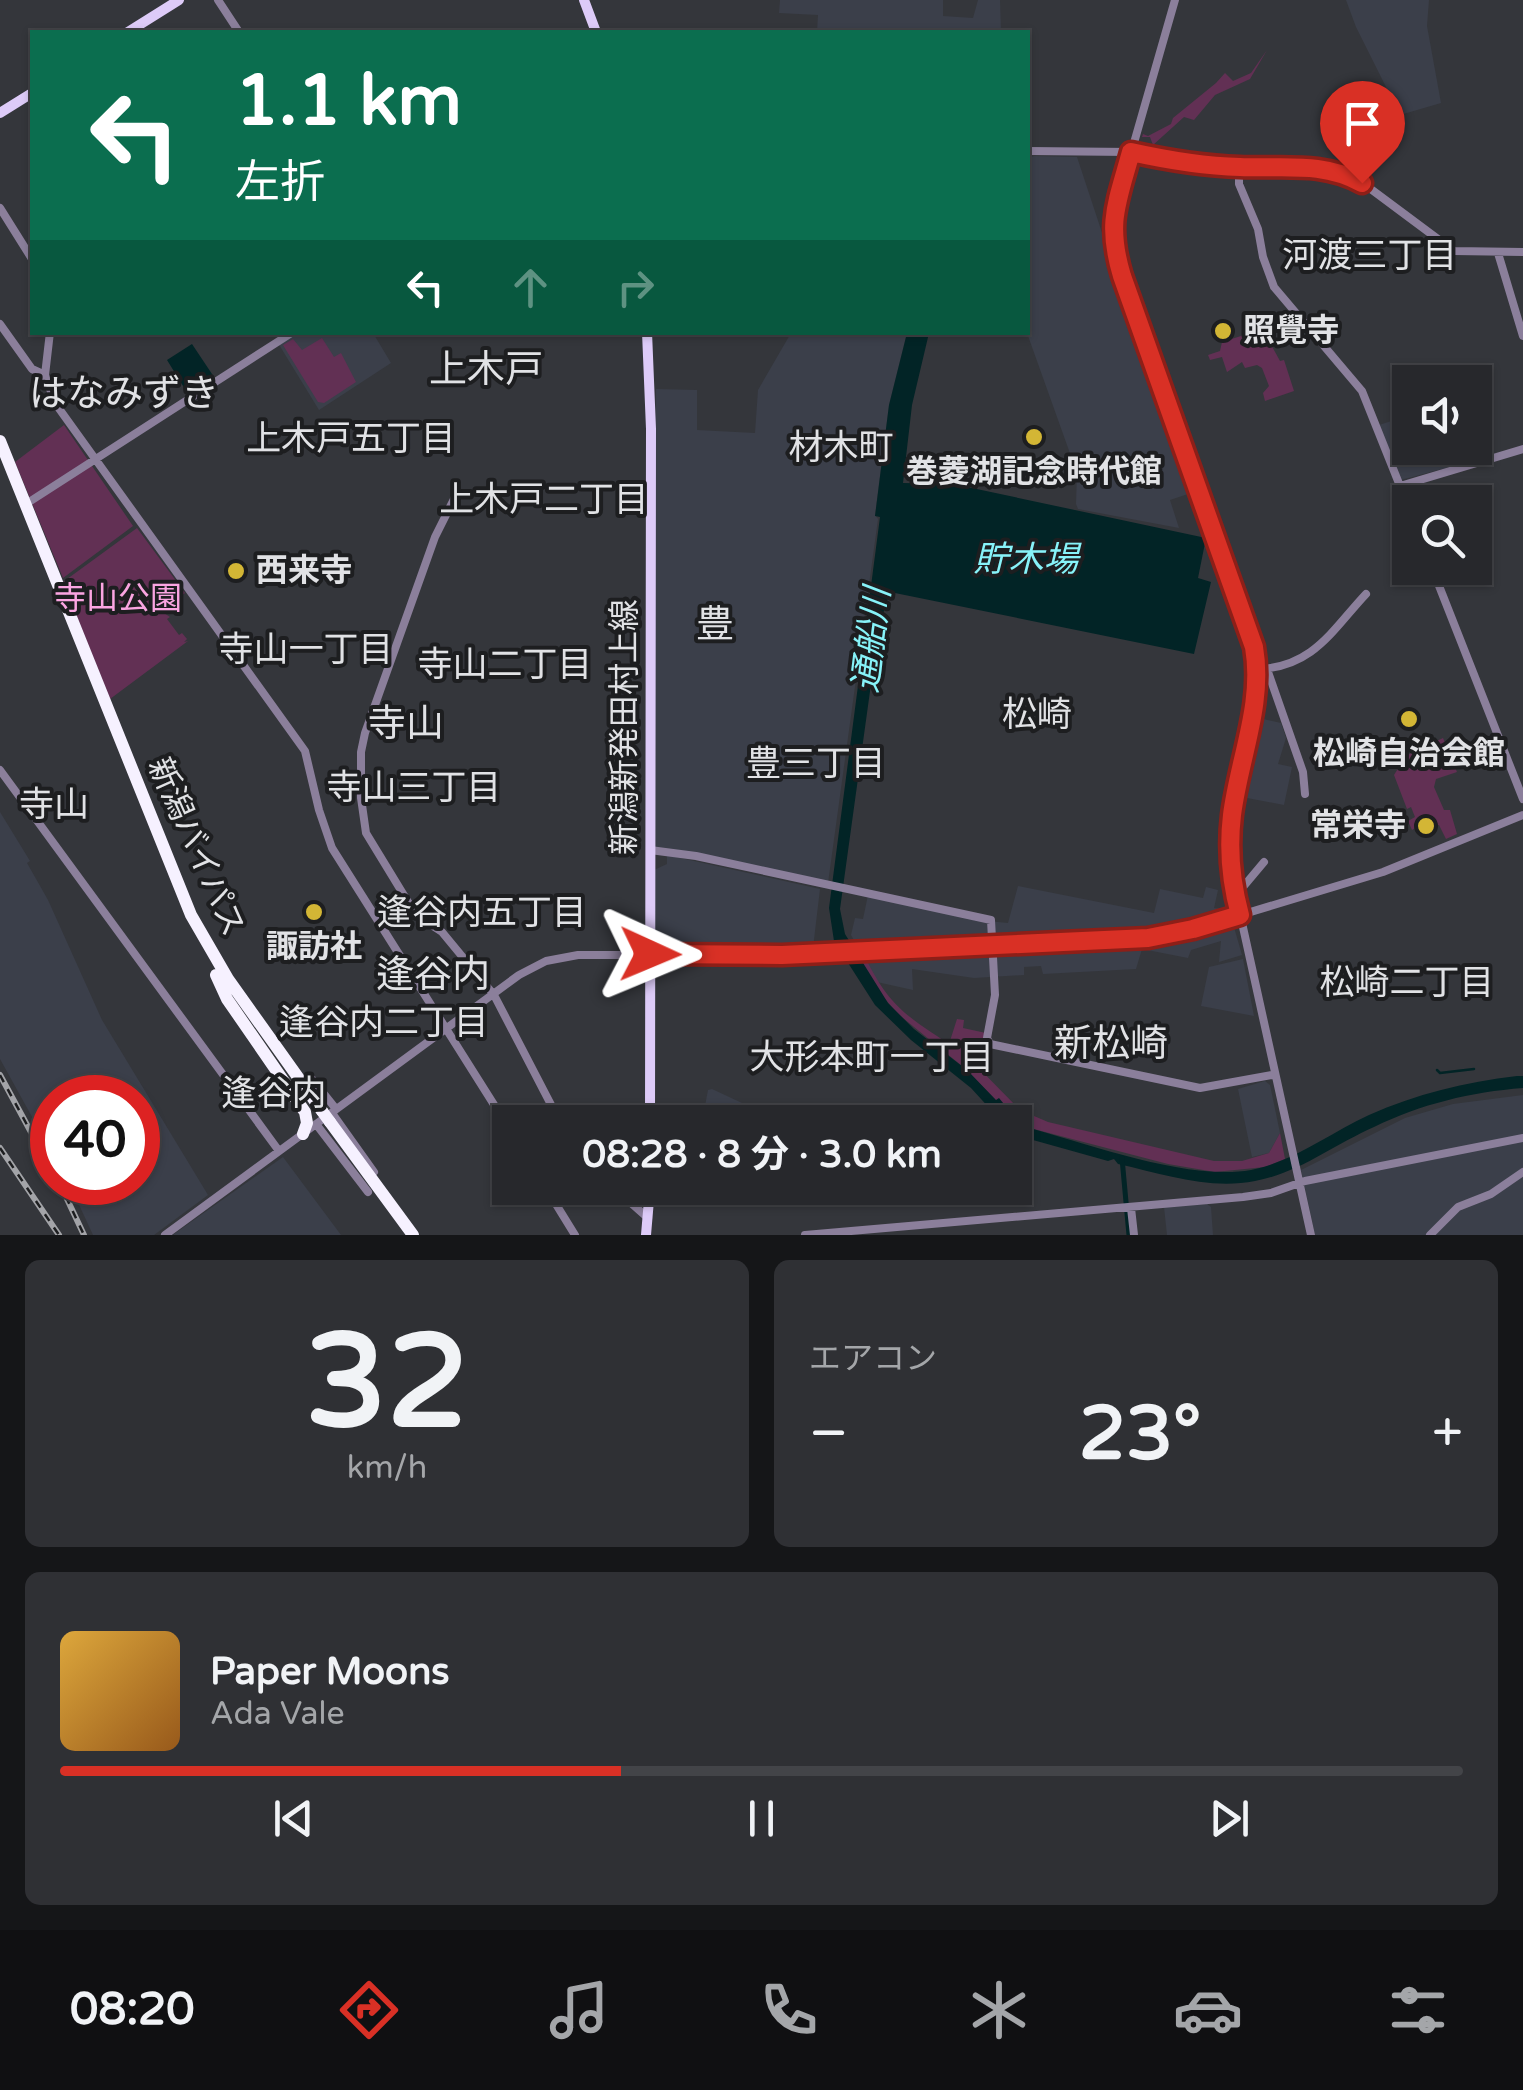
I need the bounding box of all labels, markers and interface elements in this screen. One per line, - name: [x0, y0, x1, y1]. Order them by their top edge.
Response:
- text: 1.1 km: [235, 60, 462, 144]
- icon: left: [70, 70, 200, 200]
- pin: [1320, 81, 1405, 184]
- icon: arrive: [1335, 96, 1390, 151]
- text: 左折: [235, 156, 325, 210]
- district label: 河渡三丁目: [1282, 235, 1458, 277]
- icon: left: [398, 260, 453, 315]
- icon: ahead: [503, 260, 558, 315]
- icon: right: [608, 260, 663, 315]
- place label: 照覺寺: [1243, 312, 1339, 350]
- marker: 照覺寺: [1212, 320, 1234, 342]
- district label: 上木戸: [429, 347, 543, 393]
- map controls: [1392, 365, 1492, 585]
- button: sound: [1392, 365, 1492, 465]
- district label: はなみずき: [29, 371, 219, 417]
- district label: 上木戸五丁目: [246, 418, 456, 460]
- marker: 巻菱湖記念時代館: [1023, 426, 1045, 448]
- district label: 材木町: [788, 427, 894, 469]
- place label: 巻菱湖記念時代館: [906, 453, 1162, 491]
- district label: 上木戸二丁目: [439, 479, 649, 521]
- button: search: [1392, 485, 1492, 585]
- water label: 貯木場: [973, 539, 1082, 581]
- place label: 西来寺: [256, 552, 352, 590]
- marker: 西来寺: [225, 560, 247, 582]
- park label: 寺山公園: [54, 580, 182, 618]
- water label: 通船川: [845, 581, 900, 695]
- street label: 新潟新発田村上線: [606, 599, 644, 855]
- district label: 豊: [696, 602, 734, 648]
- district label: 寺山一丁目: [218, 629, 394, 671]
- district label: 寺山二丁目: [417, 644, 593, 686]
- district label: 松崎: [1002, 694, 1072, 736]
- district label: 寺山: [368, 701, 444, 747]
- marker: 松崎自治会館: [1398, 708, 1420, 730]
- place label: 松崎自治会館: [1313, 735, 1505, 773]
- district label: 豊三丁目: [746, 743, 886, 785]
- street label: 新潟バイパス: [140, 752, 252, 942]
- district label: 寺山三丁目: [326, 767, 502, 809]
- district label: 寺山: [19, 784, 89, 826]
- place label: 常栄寺: [1310, 807, 1406, 845]
- marker: 常栄寺: [1415, 815, 1437, 837]
- district label: 逢谷内五丁目: [377, 892, 587, 934]
- marker: 諏訪社: [303, 901, 325, 923]
- position arrow: [598, 902, 702, 1006]
- place label: 諏訪社: [266, 928, 362, 966]
- district label: 逢谷内: [376, 952, 490, 998]
- district label: 松崎二丁目: [1319, 962, 1495, 1004]
- district label: 逢谷内二丁目: [279, 1002, 489, 1044]
- district label: 新松崎: [1054, 1021, 1168, 1067]
- district label: 大形本町一丁目: [749, 1037, 995, 1079]
- district label: 逢谷内: [221, 1073, 327, 1115]
- speed limit sign: 40: [30, 1075, 160, 1205]
- text: 08:28 · 8 分 · 3.0 km: [582, 1132, 942, 1178]
- text: 32: [305, 1306, 469, 1462]
- text: エアコン: [809, 1340, 937, 1378]
- text: 23°: [1079, 1389, 1201, 1479]
- text: −: [809, 1401, 848, 1467]
- text: +: [1432, 1401, 1463, 1467]
- text: km/h: [347, 1449, 427, 1487]
- text: Paper Moons: [210, 1649, 450, 1695]
- text: Ada Vale: [210, 1695, 345, 1733]
- icon: previous: [266, 1791, 321, 1846]
- icon: pause: [734, 1791, 789, 1846]
- icon: next: [1202, 1791, 1257, 1846]
- icon: directions: [334, 1975, 404, 2045]
- icon: music: [544, 1975, 614, 2045]
- icon: phone: [754, 1975, 824, 2045]
- icon: climate: [964, 1975, 1034, 2045]
- icon: car: [1173, 1975, 1243, 2045]
- icon: filters: [1383, 1975, 1453, 2045]
- text: 08:20: [70, 1983, 195, 2037]

